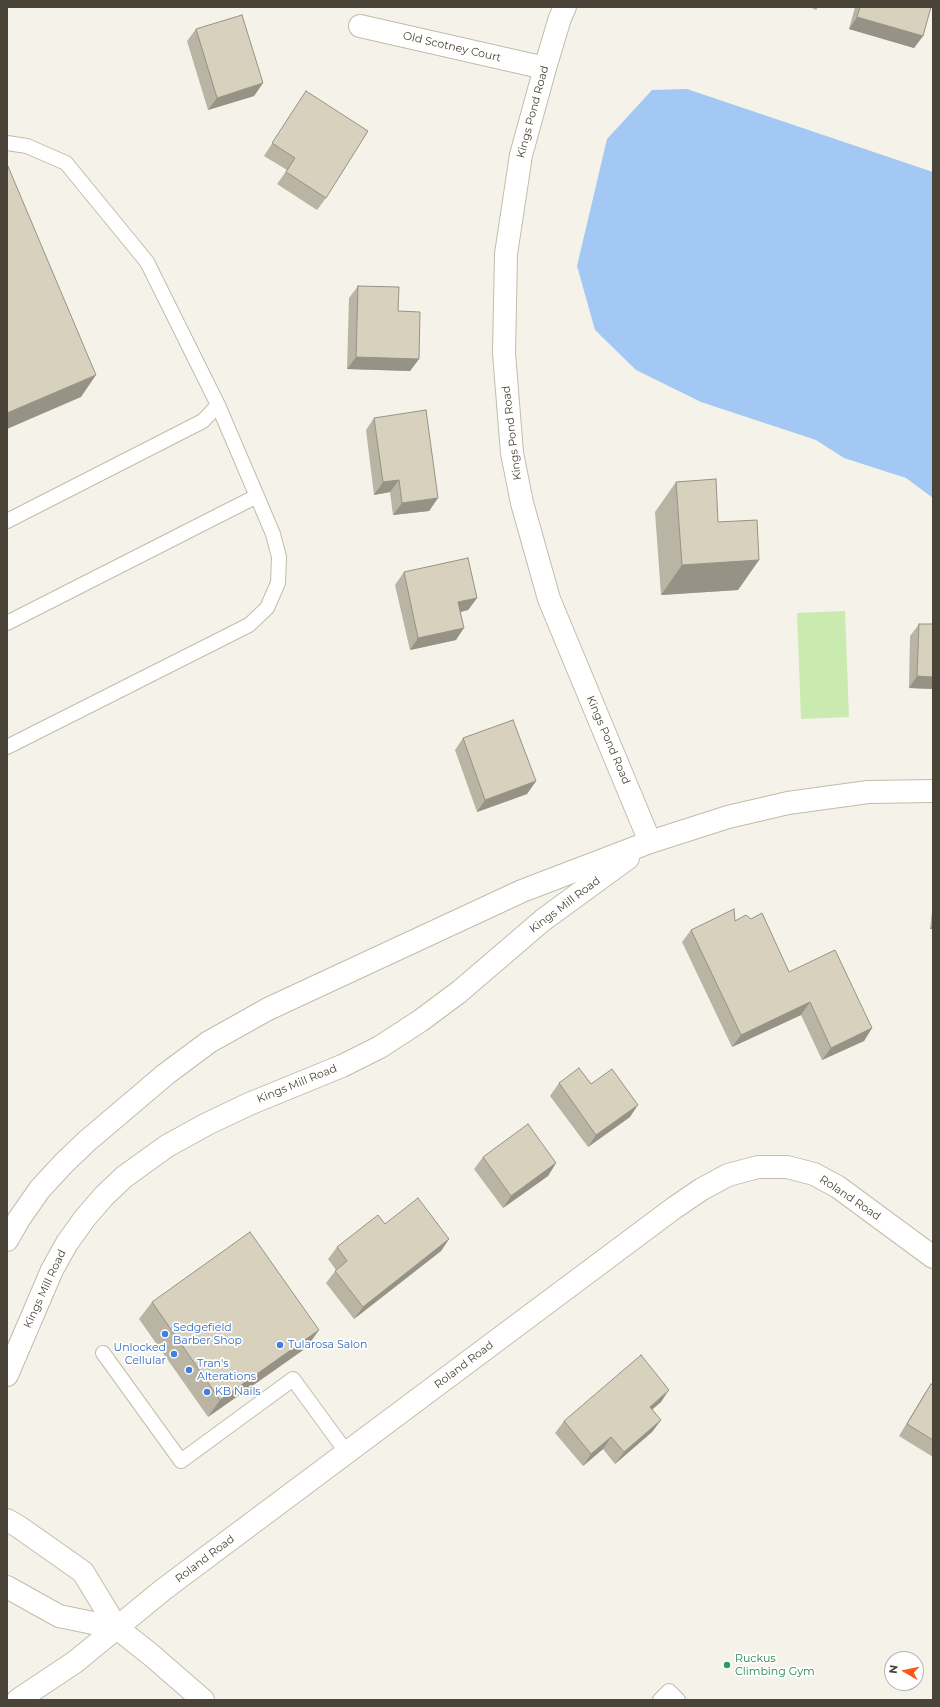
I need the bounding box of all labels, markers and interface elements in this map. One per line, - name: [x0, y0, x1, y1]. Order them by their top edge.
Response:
- street label: Old Scotney Court: [402, 29, 502, 65]
- street label: Kings Pond Road: [514, 64, 552, 160]
- street label: Kings Pond Road: [500, 385, 524, 481]
- street label: Kings Pond Road: [583, 694, 633, 786]
- street label: Kings Mill Road: [527, 874, 603, 936]
- street label: Kings Mill Road: [255, 1062, 339, 1106]
- street label: Roland Road: [817, 1173, 883, 1223]
- street label: Kings Mill Road: [21, 1248, 69, 1330]
- place label: Sedgefield Barber Shop: [173, 1321, 242, 1347]
- marker: Sedgefield Barber Shop: [160, 1329, 170, 1339]
- place label: Tularosa Salon: [288, 1338, 367, 1352]
- street label: Roland Road: [432, 1338, 496, 1392]
- marker: Tularosa Salon: [275, 1340, 285, 1350]
- place label: Unlocked Cellular: [113, 1341, 166, 1367]
- marker: Unlocked Cellular: [169, 1349, 179, 1359]
- place label: Tran's Alterations: [197, 1357, 256, 1383]
- marker: Tran's Alterations: [184, 1365, 194, 1375]
- place label: KB Nails: [215, 1385, 261, 1399]
- marker: KB Nails: [202, 1387, 212, 1397]
- street label: Roland Road: [173, 1532, 237, 1586]
- north arrow: [884, 1651, 924, 1691]
- place label: Ruckus Climbing Gym: [735, 1652, 815, 1678]
- marker: Ruckus Climbing Gym: [722, 1660, 732, 1670]
- text: N: [886, 1664, 901, 1675]

